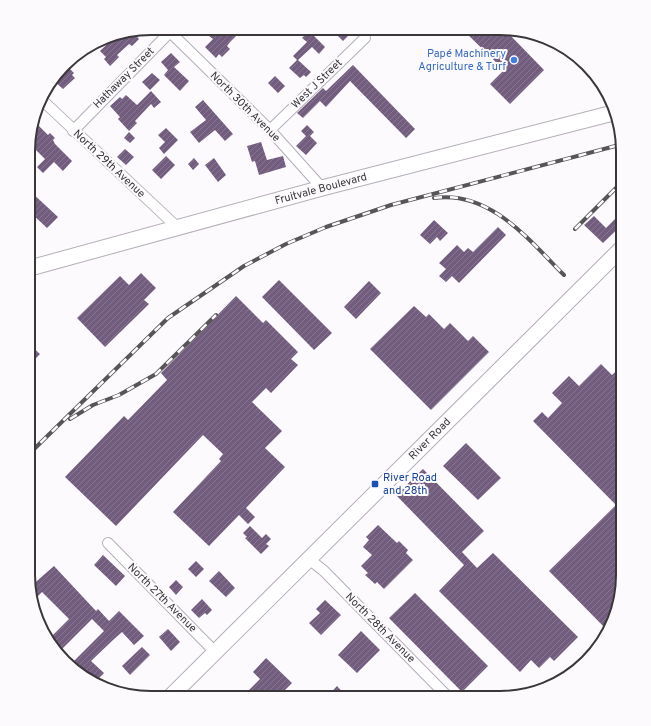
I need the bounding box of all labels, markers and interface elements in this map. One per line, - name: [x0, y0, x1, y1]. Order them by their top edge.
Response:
- street label: Hathaway Street: [90, 44, 158, 112]
- place label: Papé Machinery Agriculture & Turf: [418, 47, 506, 74]
- marker: Papé Machinery Agriculture & Turf: [509, 55, 519, 65]
- street label: West J Street: [289, 56, 345, 112]
- street label: North 30th Avenue: [207, 69, 283, 145]
- street label: North 29th Avenue: [70, 127, 148, 201]
- street label: Fruitvale Boulevard: [273, 170, 369, 208]
- street label: River Road: [406, 415, 454, 463]
- place label: River Road and 28th: [383, 471, 437, 498]
- marker: River Road and 28th: [370, 479, 380, 489]
- street label: North 27th Avenue: [124, 560, 200, 636]
- street label: North 28th Avenue: [342, 590, 418, 666]

